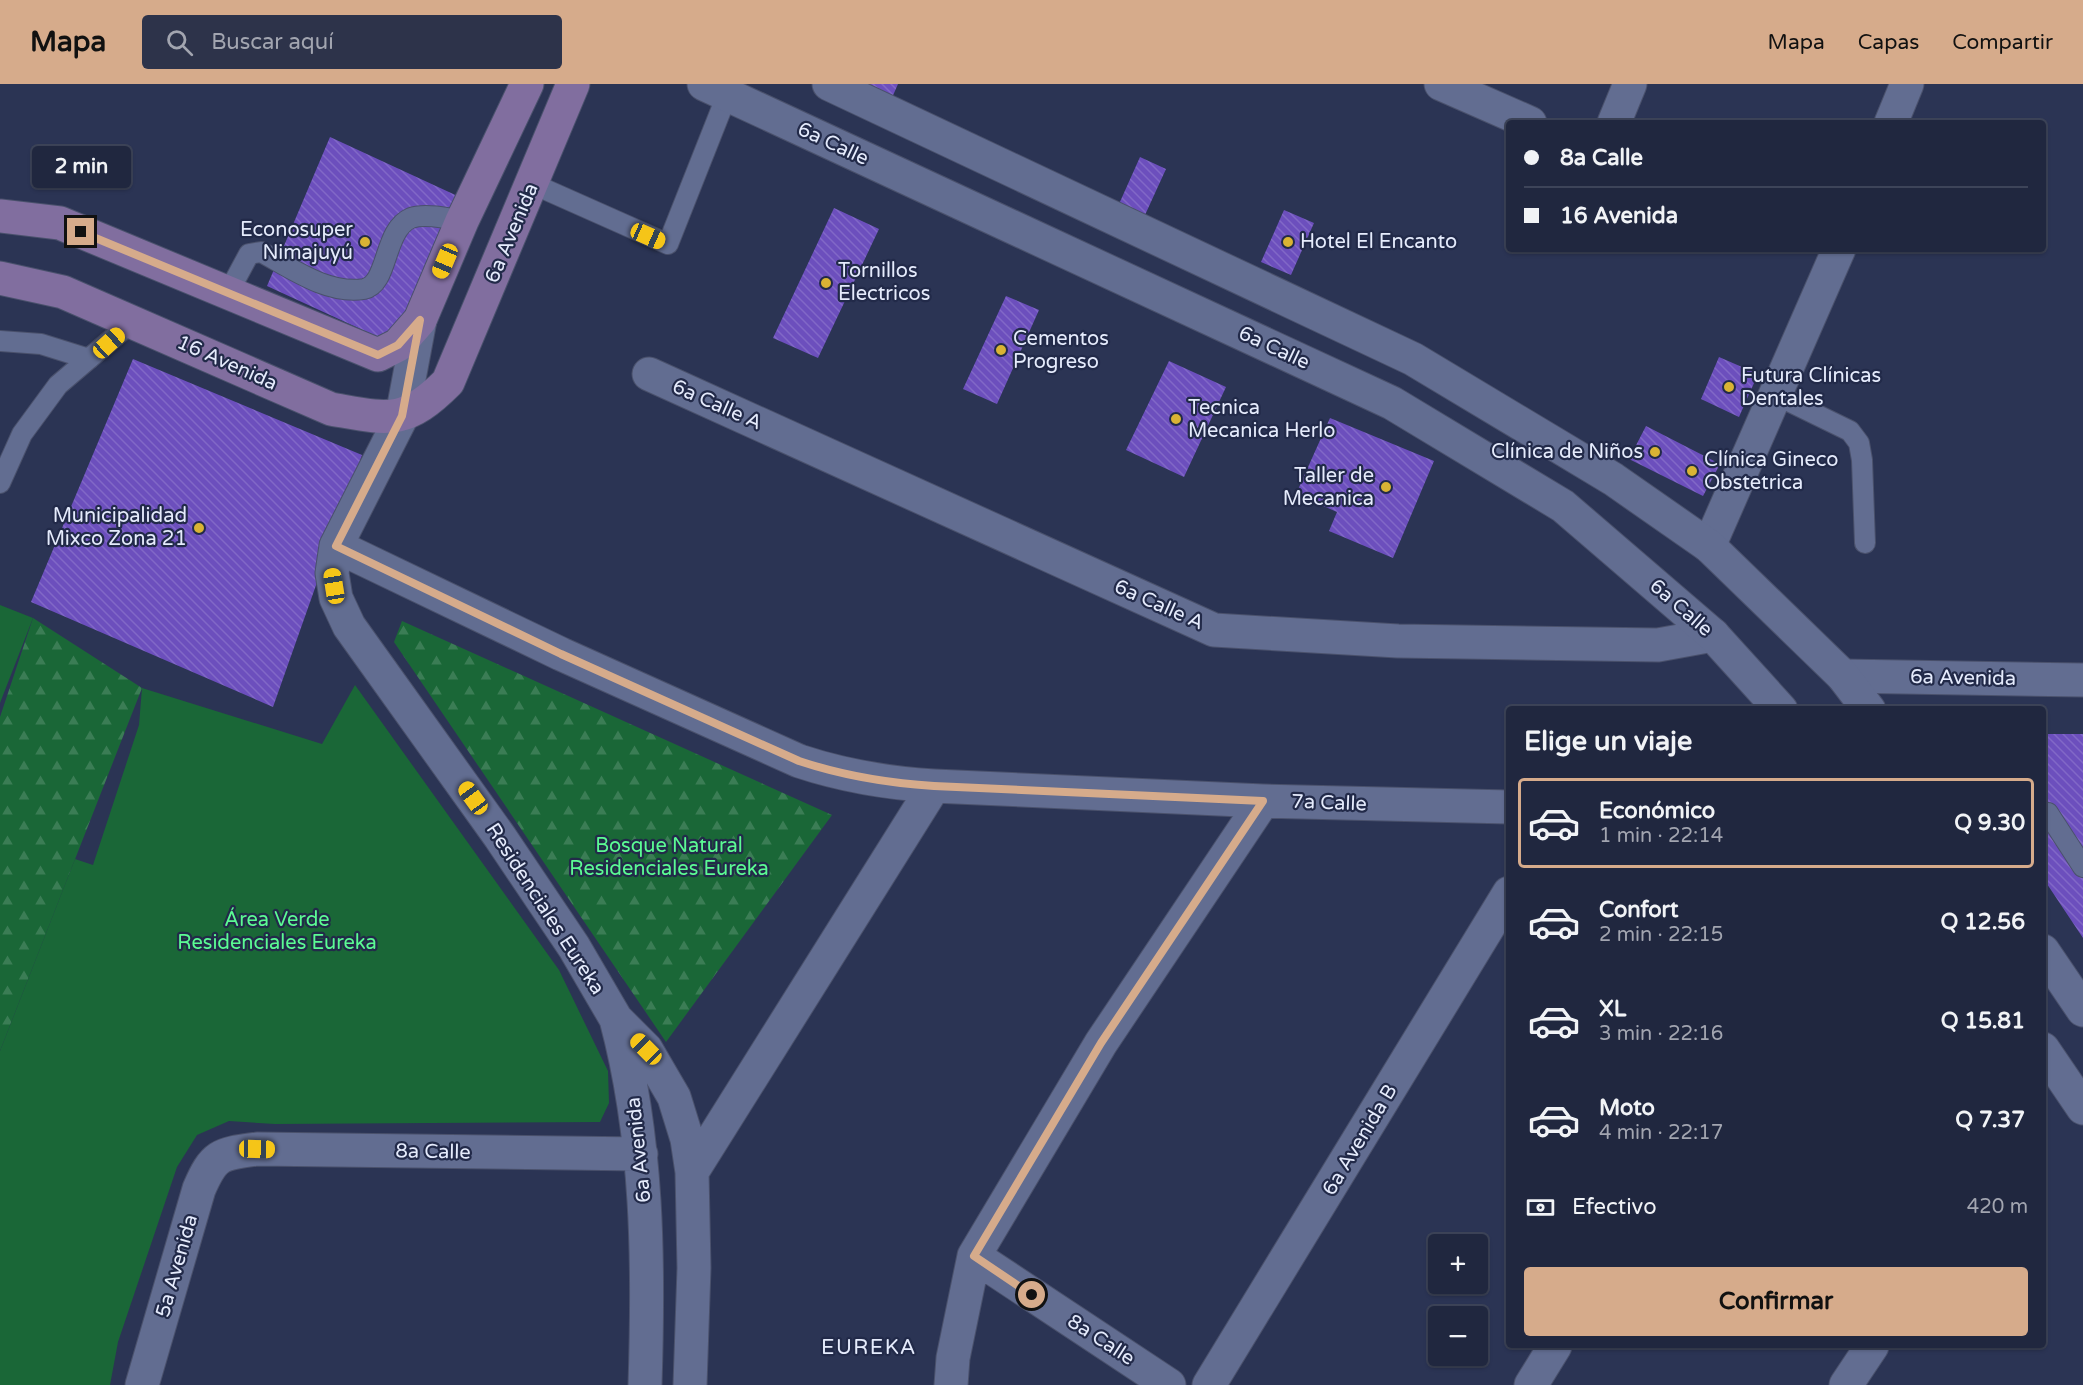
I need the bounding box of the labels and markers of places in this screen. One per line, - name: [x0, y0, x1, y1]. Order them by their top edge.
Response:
- place label: Econosuper Nimajuyú: [240, 218, 353, 265]
- place label: Hotel El Encanto: [1300, 230, 1457, 254]
- marker: Econosuper Nimajuyú: [358, 235, 372, 249]
- marker: Hotel El Encanto: [1281, 235, 1295, 249]
- place label: Tornillos Electricos: [838, 259, 930, 306]
- marker: Tornillos Electricos: [819, 276, 833, 290]
- place label: Cementos Progreso: [1013, 327, 1109, 374]
- marker: Cementos Progreso: [994, 343, 1008, 357]
- place label: Futura Clínicas Dentales: [1741, 364, 1881, 411]
- marker: Futura Clínicas Dentales: [1722, 380, 1736, 394]
- place label: Tecnica Mecanica Herlo: [1188, 396, 1335, 443]
- marker: Tecnica Mecanica Herlo: [1169, 412, 1183, 426]
- place label: Clínica de Niños: [1491, 440, 1643, 464]
- marker: Clínica de Niños: [1648, 445, 1662, 459]
- place label: Clínica Gineco Obstetrica: [1704, 448, 1838, 495]
- place label: Taller de Mecanica: [1283, 464, 1374, 511]
- marker: Clínica Gineco Obstetrica: [1685, 464, 1699, 478]
- marker: Taller de Mecanica: [1379, 480, 1393, 494]
- place label: Municipalidad Mixco Zona 21: [46, 504, 187, 551]
- marker: Municipalidad Mixco Zona 21: [192, 521, 206, 535]

